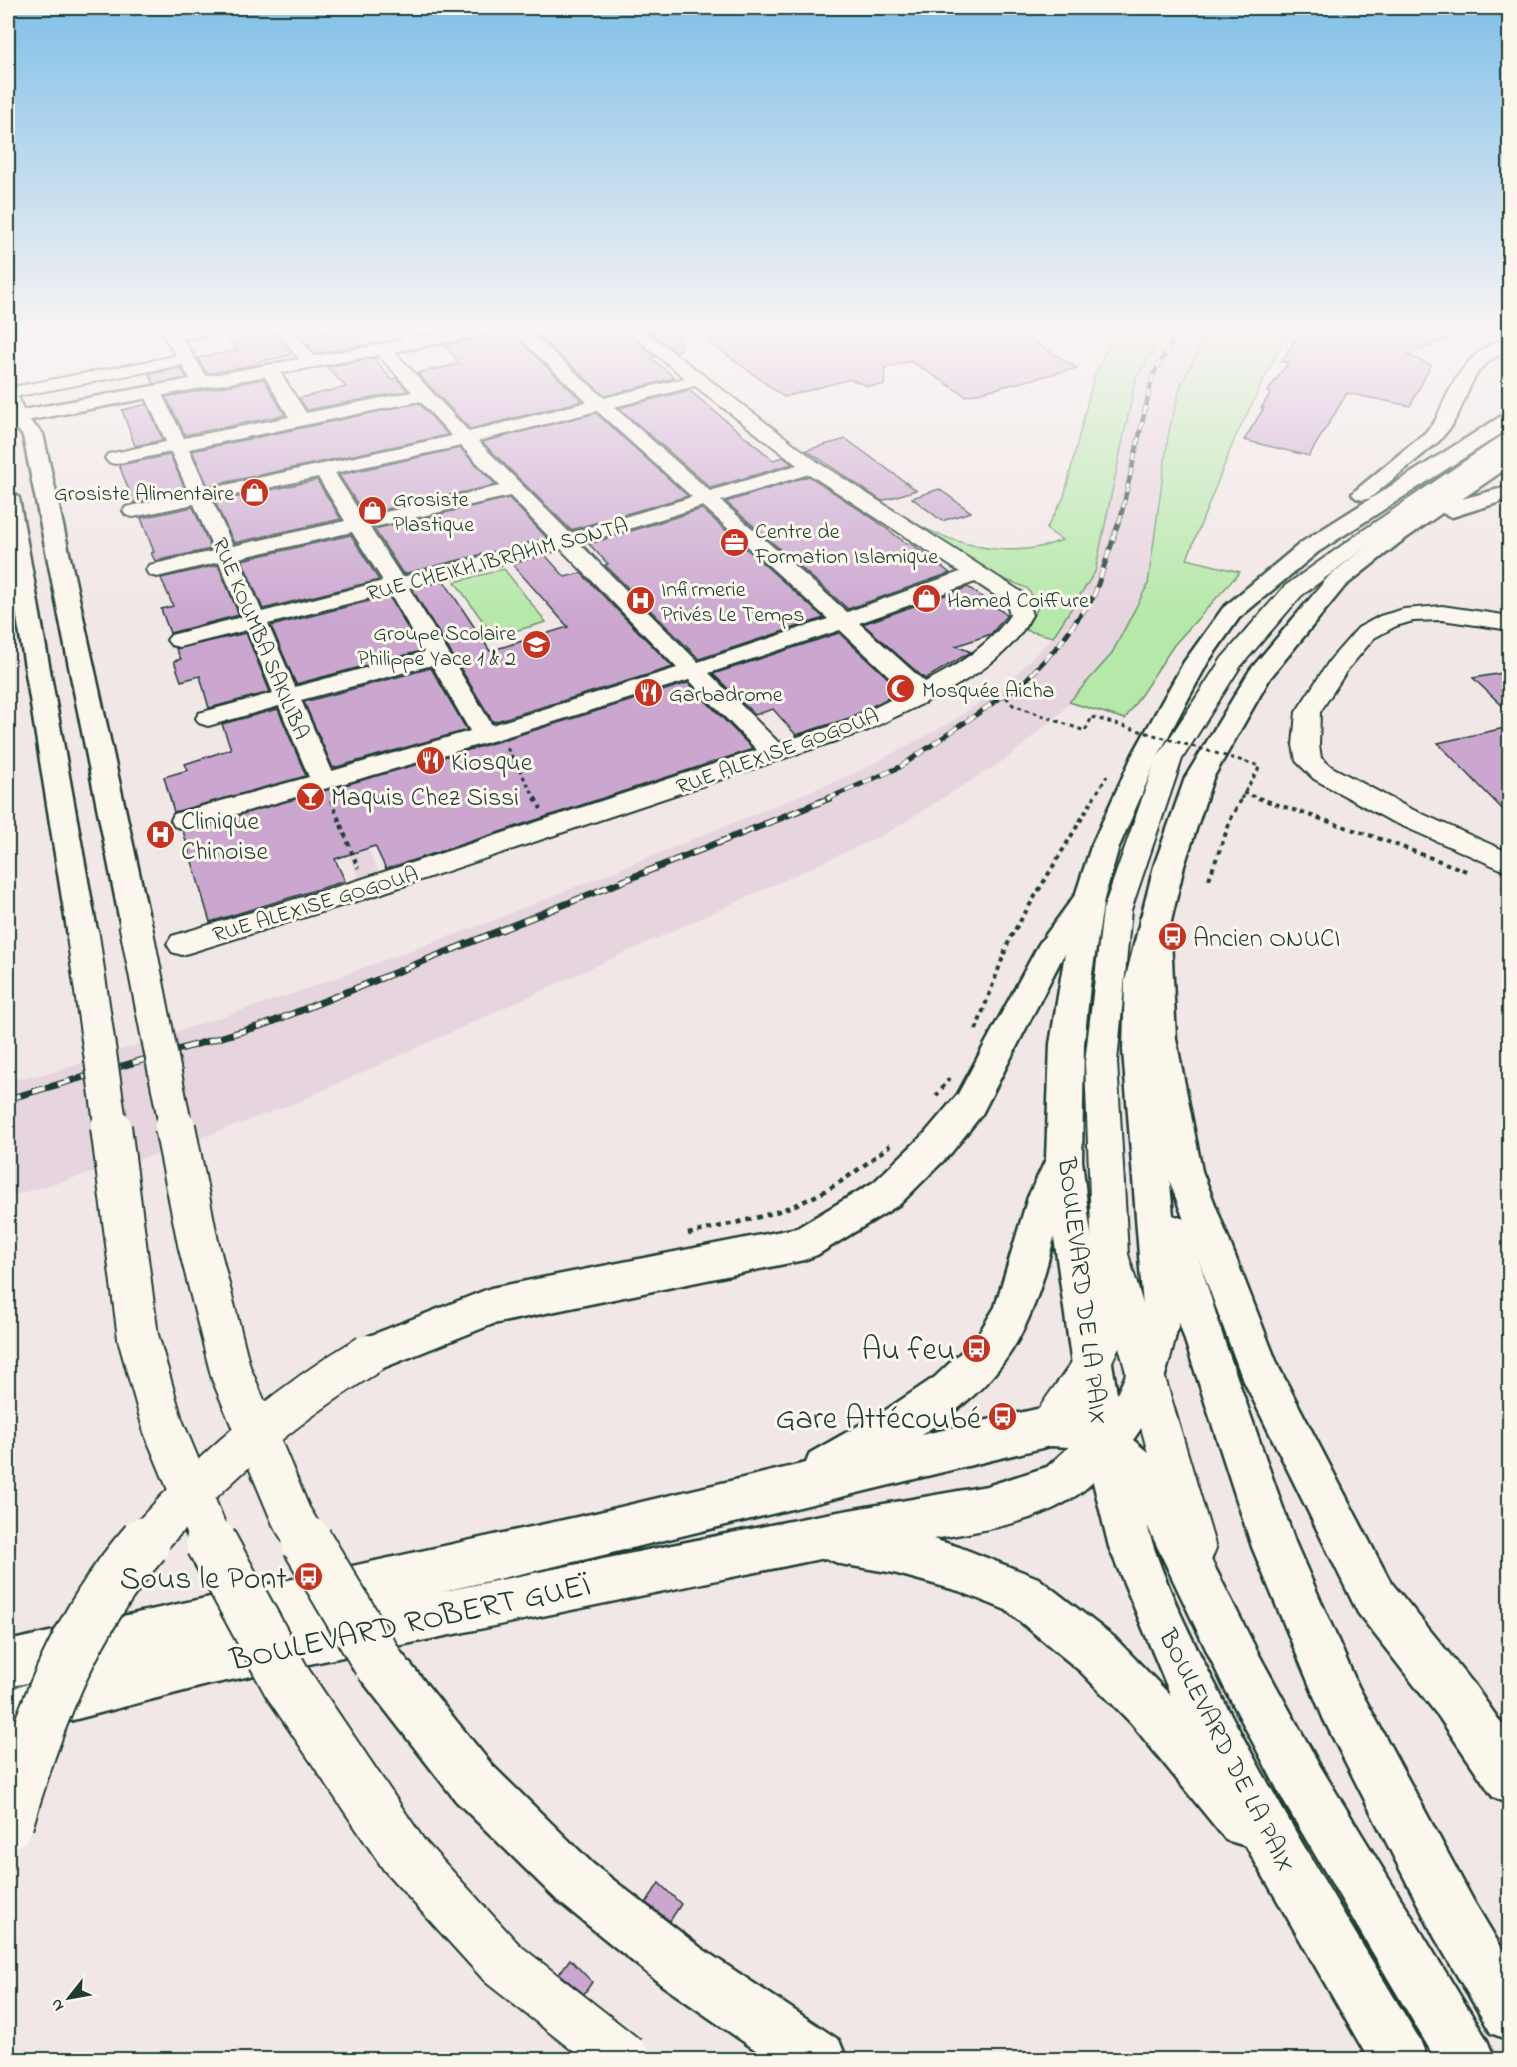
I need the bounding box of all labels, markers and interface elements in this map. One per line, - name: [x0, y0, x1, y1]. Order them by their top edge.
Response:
- shop icon: Grosiste Alimentaire: [239, 476, 271, 508]
- place label: Grosiste Alimentaire: [54, 479, 234, 511]
- place label: Grosiste Plastique: [393, 485, 474, 542]
- shop icon: Grosiste Plastique: [356, 495, 388, 527]
- street label: RUE CHEIKH IBRAHIM SONTA: [364, 511, 632, 611]
- place label: Centre de Formation Islamique: [754, 517, 938, 574]
- office icon: Centre de Formation Islamique: [718, 527, 750, 559]
- street label: RUE KOUMBA SAKILIBA: [202, 533, 316, 745]
- place label: Infirmerie Privés Le Temps: [661, 575, 804, 632]
- shop icon: Hamed Coiffure: [910, 583, 942, 615]
- hospital icon: Infirmerie Privés Le Temps: [624, 585, 656, 617]
- place label: Hamed Coiffure: [947, 586, 1089, 618]
- place label: Groupe Scolaire Philippe Yace 1 & 2: [357, 619, 516, 676]
- school or university icon: Groupe Scolaire Philippe Yace 1 & 2: [521, 629, 553, 661]
- mosque icon: Mosquée Aicha: [885, 673, 917, 705]
- place label: Mosquée Aicha: [922, 676, 1055, 708]
- restaurant icon: Garbadrome: [632, 677, 664, 709]
- place label: Garbadrome: [669, 680, 783, 712]
- street label: RUE ALEXISE GOGOUA: [672, 701, 884, 804]
- restaurant icon: Kiosque: [414, 745, 446, 777]
- place label: Kiosque: [451, 745, 533, 783]
- bar icon: Maquis Chez Sissi: [294, 780, 326, 812]
- place label: Maquis Chez Sissi: [331, 780, 519, 818]
- place label: Clinique Chinoise: [181, 804, 269, 872]
- hospital icon: Clinique Chinoise: [144, 819, 176, 851]
- street label: RUE ALEXISE GOGOUA: [209, 859, 423, 952]
- bus stop icon: Ancien ONUCI: [1156, 921, 1188, 953]
- place label: Ancien ONUCI: [1193, 921, 1340, 959]
- street label: BOULEVARD DE LA PAIX: [1046, 1155, 1116, 1427]
- place label: Au feu: [862, 1328, 955, 1375]
- bus stop icon: Au feu: [960, 1332, 992, 1364]
- place label: Gare Attécoubé: [776, 1397, 982, 1444]
- bus stop icon: Gare Attécoubé: [986, 1401, 1018, 1433]
- place label: Sous le Pont: [120, 1557, 287, 1604]
- bus stop icon: Sous le Pont: [292, 1561, 324, 1593]
- street label: BOULEVARD ROBERT GUEÏ: [225, 1563, 595, 1686]
- street label: BOULEVARD DE LA PAIX: [1147, 1622, 1303, 1880]
- north arrow: [39, 1968, 99, 2028]
- text: N: [45, 1994, 71, 2016]

